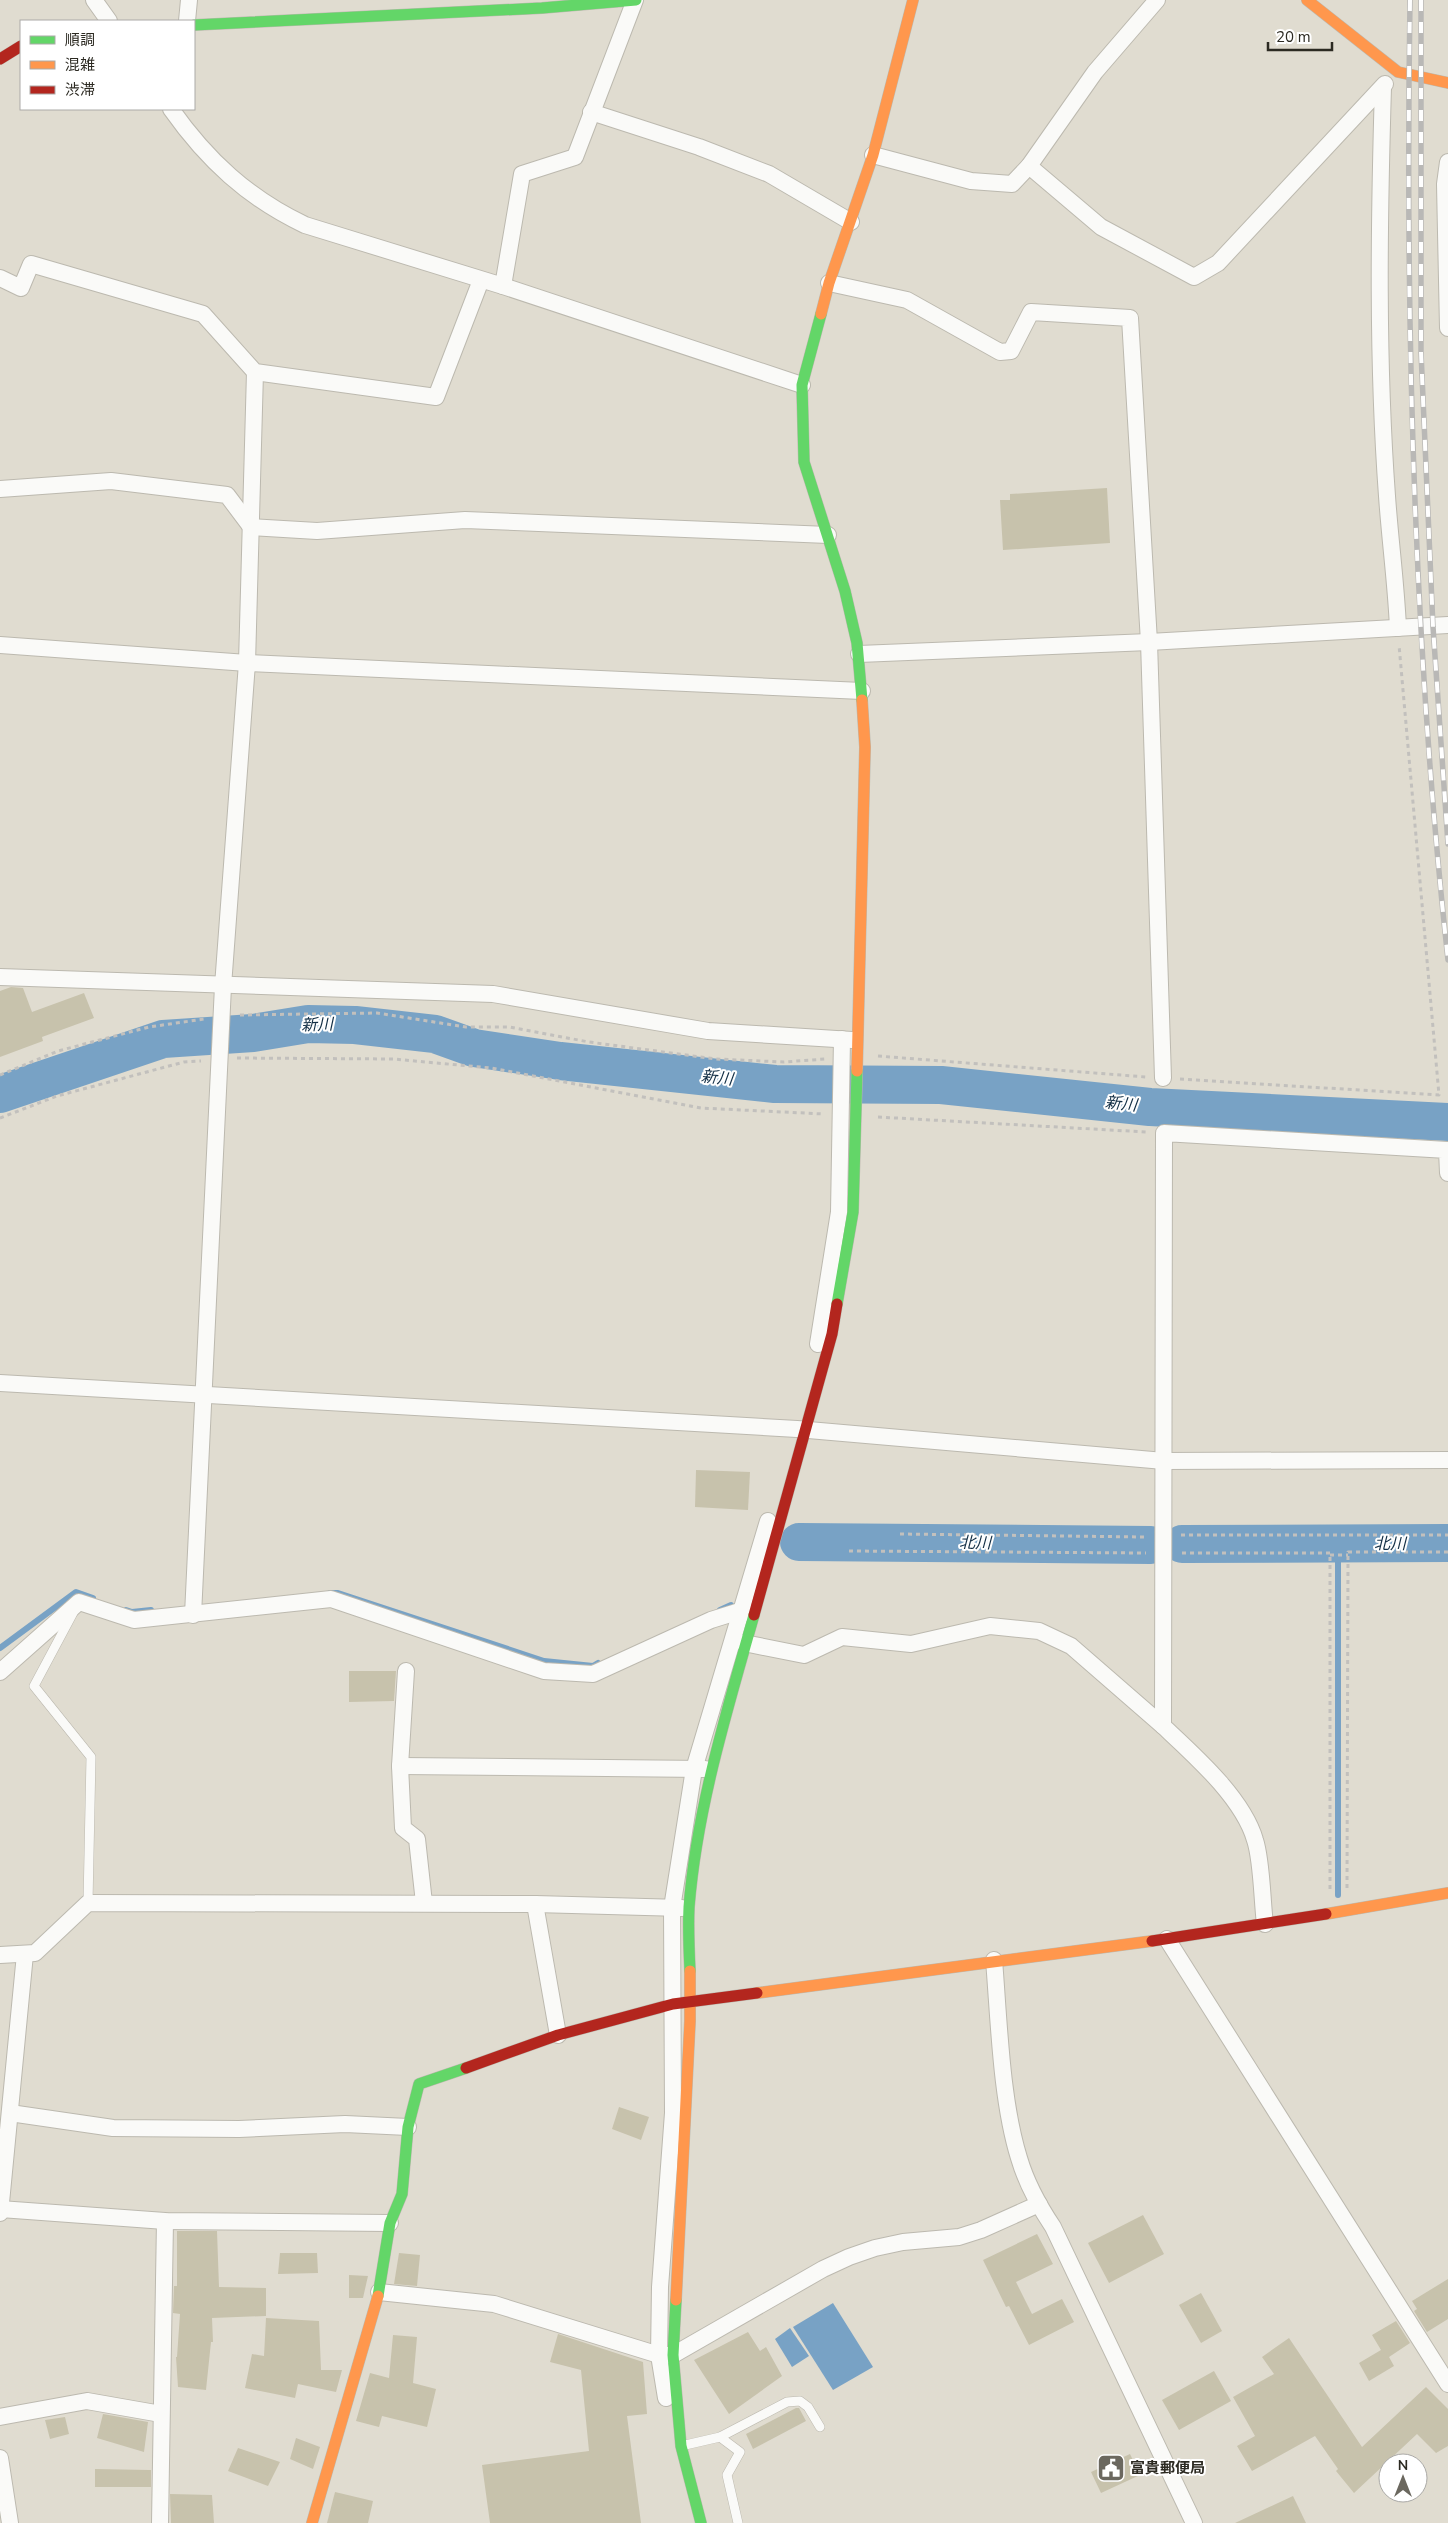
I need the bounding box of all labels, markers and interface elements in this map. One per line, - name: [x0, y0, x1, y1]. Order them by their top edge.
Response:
- legend: [20, 20, 195, 110]
- scale bar: [1268, 20, 1332, 52]
- text: 20 m: [1276, 27, 1311, 47]
- text: 順調: [65, 30, 95, 50]
- text: 混雑: [65, 55, 95, 75]
- text: 渋滞: [65, 80, 95, 100]
- water label: 新川: [301, 1013, 335, 1037]
- water label: 新川: [700, 1065, 736, 1091]
- water label: 新川: [1104, 1091, 1140, 1117]
- water label: 北川: [959, 1532, 993, 1554]
- water label: 北川: [1374, 1533, 1408, 1555]
- public building icon: 富貴郵便局: [1096, 2453, 1126, 2483]
- north arrow: [1378, 2453, 1428, 2503]
- text: N: [1398, 2456, 1408, 2475]
- place label: 富貴郵便局: [1130, 2458, 1205, 2478]

